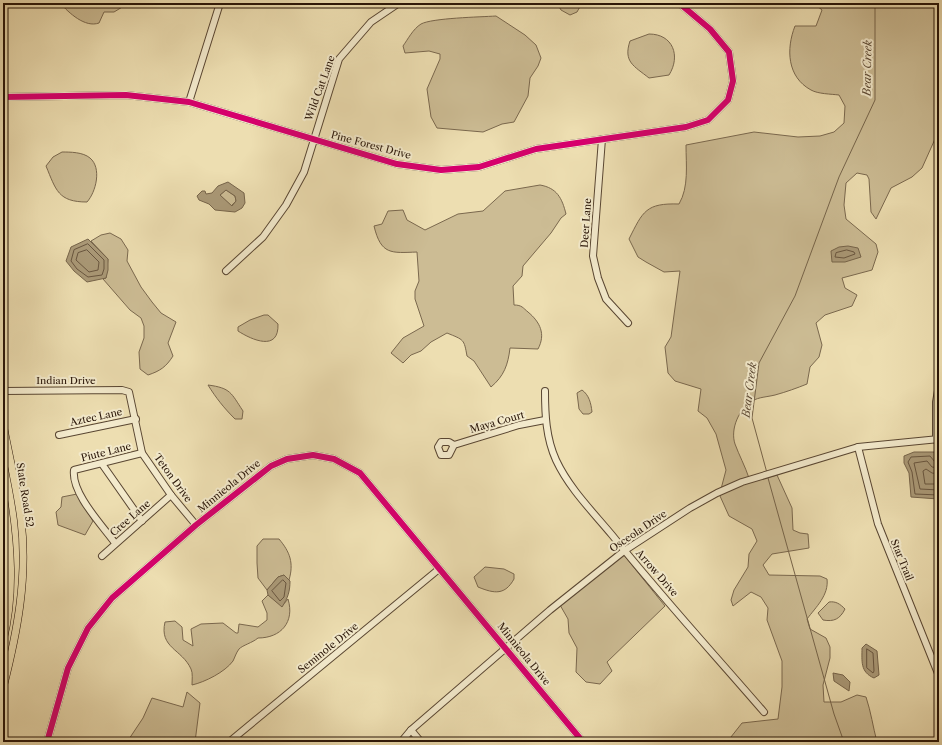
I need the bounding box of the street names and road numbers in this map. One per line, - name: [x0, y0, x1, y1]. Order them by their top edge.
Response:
- street label: Wild Cat Lane: [302, 53, 338, 123]
- street label: Pine Forest Drive: [329, 128, 413, 162]
- street label: Deer Lane: [578, 197, 594, 248]
- street label: Indian Drive: [36, 374, 96, 387]
- street label: Aztec Lane: [68, 405, 124, 429]
- street label: Maya Court: [468, 408, 526, 436]
- street label: Piute Lane: [80, 439, 133, 465]
- street label: Teton Drive: [151, 451, 195, 505]
- street label: Minnieola Drive: [195, 456, 263, 515]
- street label: State Road 52: [13, 462, 37, 528]
- street label: Cree Lane: [107, 497, 153, 539]
- street label: Osceola Drive: [607, 507, 669, 555]
- street label: Star Trail: [888, 537, 916, 583]
- street label: Arrow Drive: [632, 546, 681, 600]
- street label: Seminole Drive: [295, 620, 361, 676]
- street label: Minnieola Drive: [495, 620, 554, 688]

